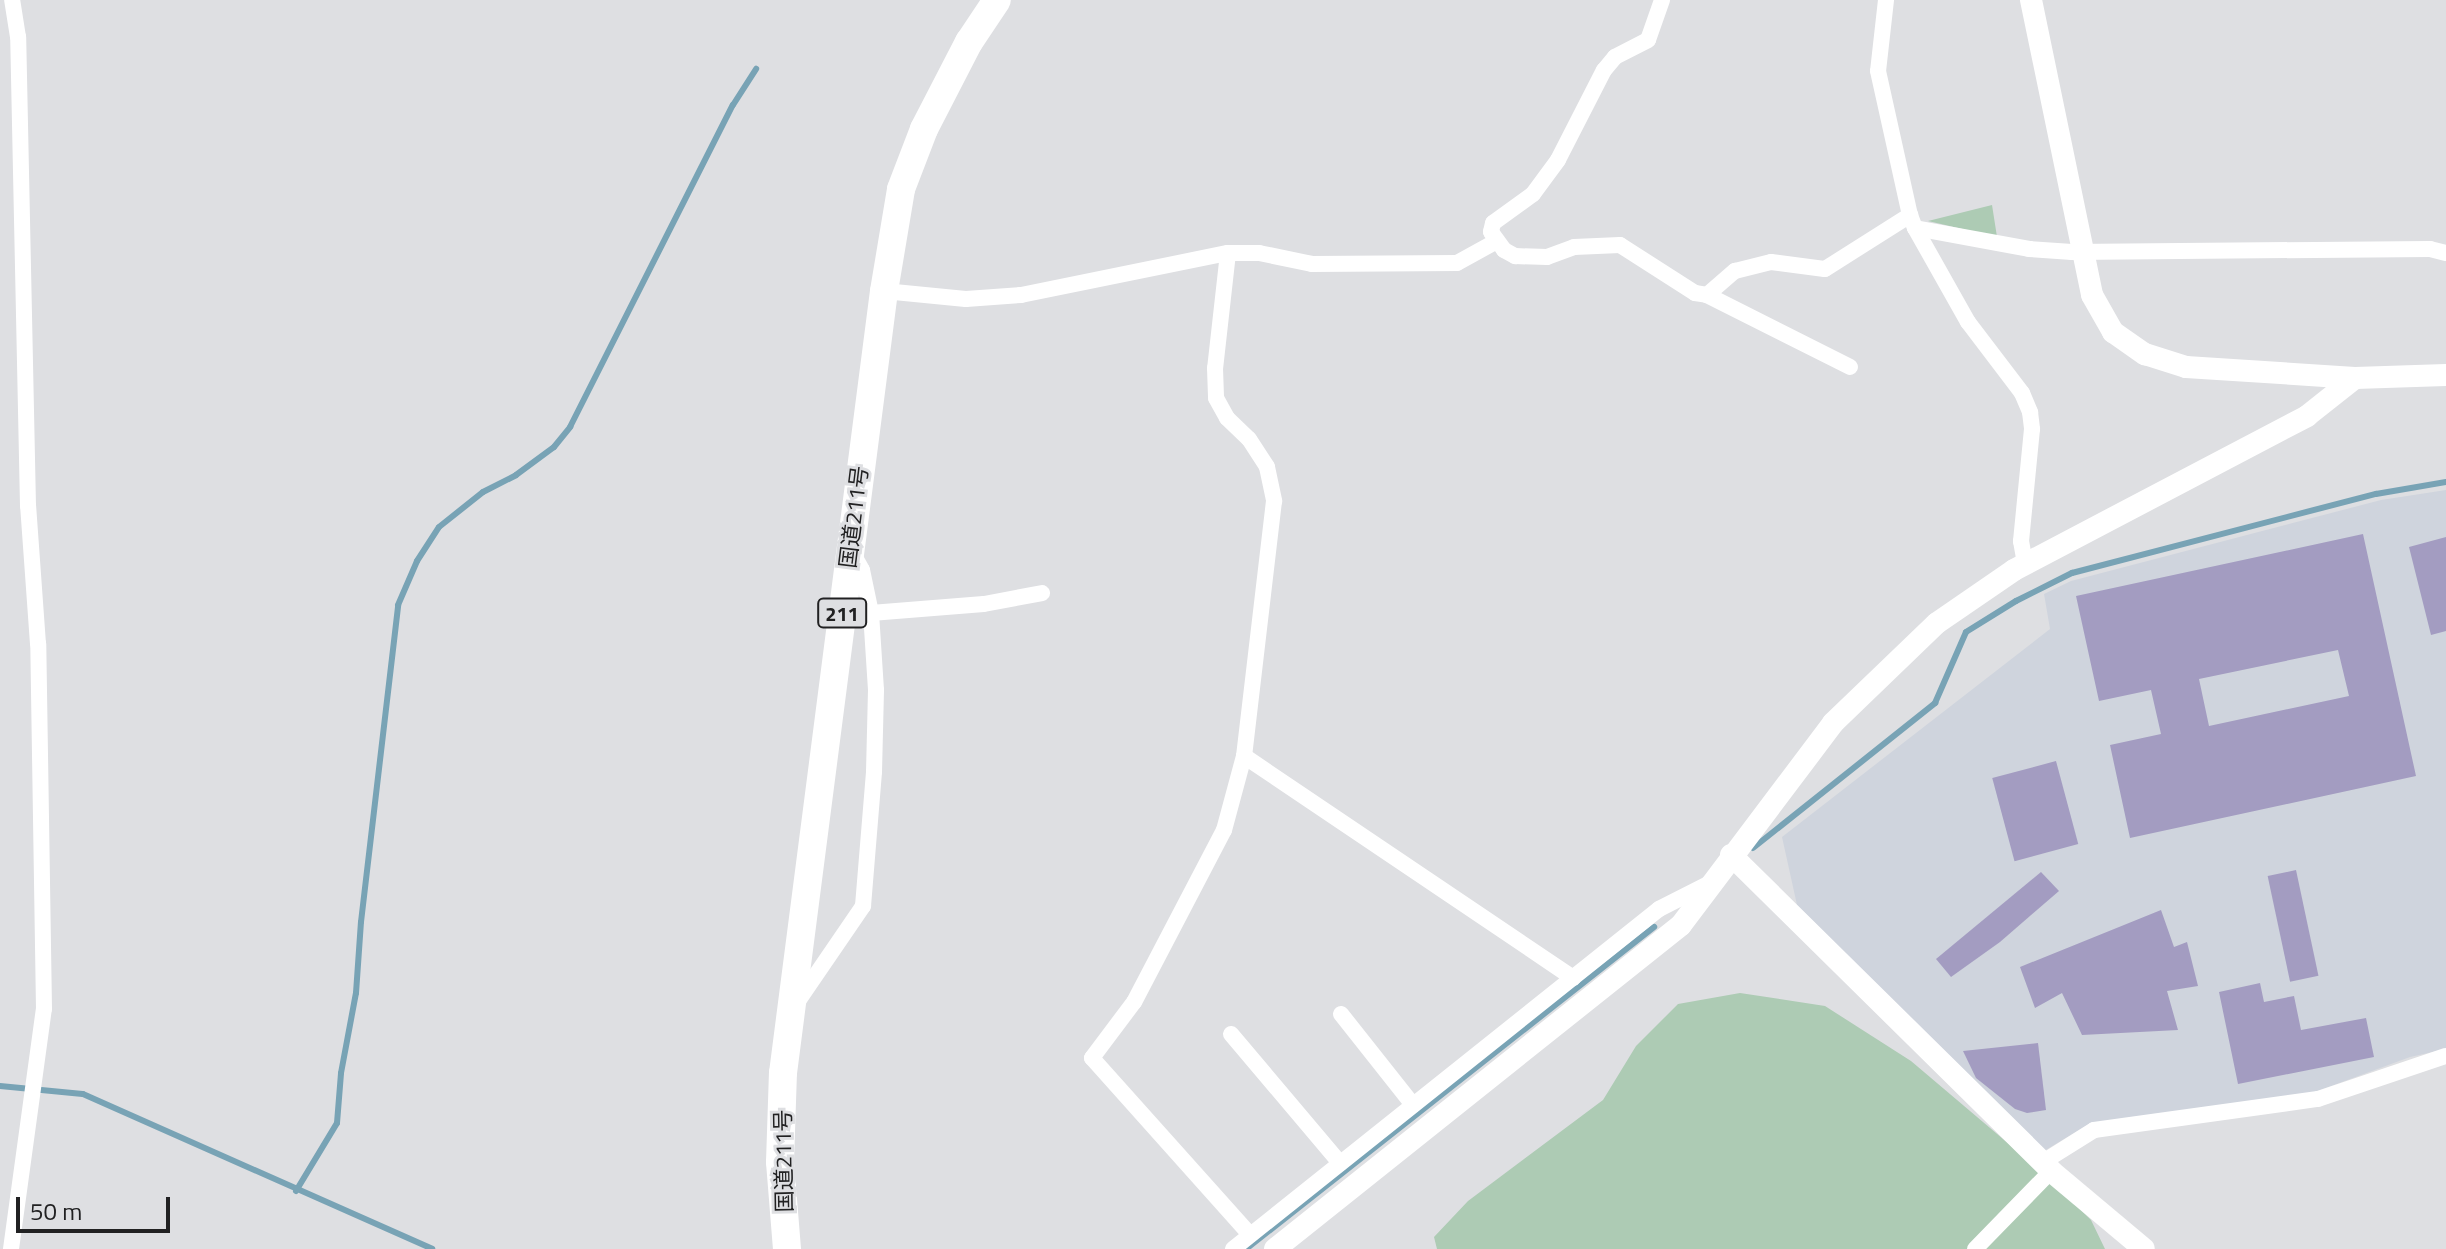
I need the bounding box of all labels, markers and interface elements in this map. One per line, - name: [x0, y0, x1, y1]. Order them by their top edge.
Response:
- street label: 国道211号: [835, 464, 873, 570]
- road number: 211: [816, 597, 868, 629]
- street label: 国道211号: [770, 1109, 798, 1213]
- scale bar: [20, 1181, 174, 1231]
- text: 50 m: [30, 1193, 82, 1229]

